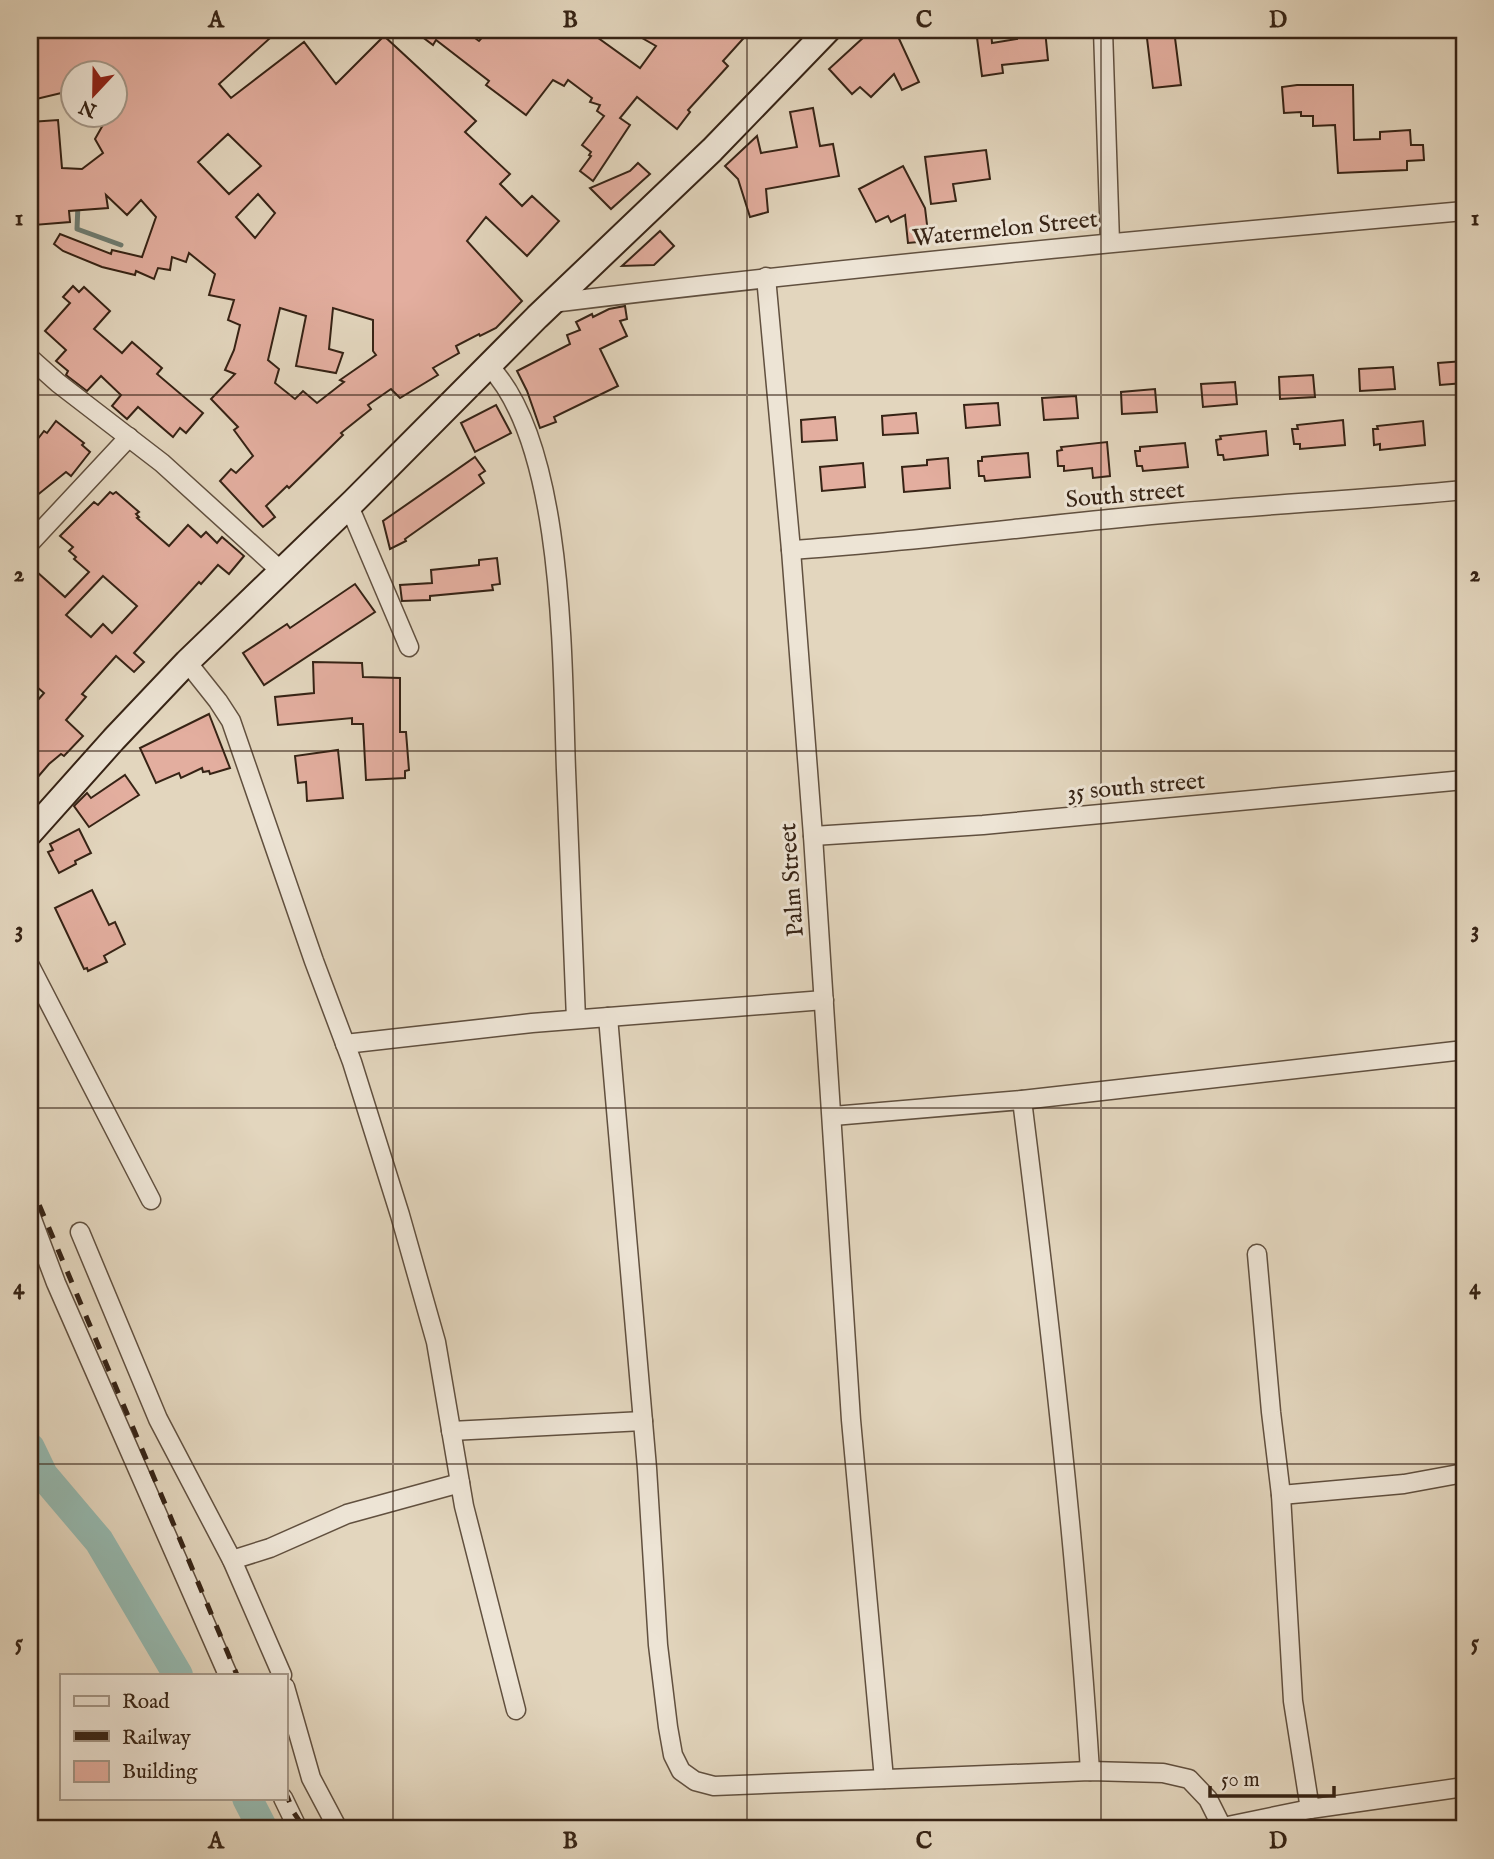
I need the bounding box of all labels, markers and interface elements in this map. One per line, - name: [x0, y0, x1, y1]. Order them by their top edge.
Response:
- text: A: [207, 6, 225, 35]
- text: B: [562, 6, 578, 35]
- text: C: [916, 6, 933, 35]
- text: D: [1269, 6, 1287, 35]
- north arrow: [60, 60, 130, 130]
- text: N: [76, 93, 101, 122]
- text: 1: [15, 204, 23, 233]
- street label: Watermelon Street: [911, 204, 1099, 255]
- text: 1: [1471, 204, 1479, 233]
- street label: South street: [1064, 475, 1186, 516]
- text: 2: [14, 560, 25, 589]
- text: 2: [1470, 560, 1481, 589]
- street label: 35 south street: [1066, 766, 1207, 809]
- street label: Palm Street: [773, 822, 812, 938]
- text: 3: [15, 916, 23, 945]
- text: 3: [1471, 916, 1479, 945]
- text: 4: [13, 1273, 25, 1302]
- text: 4: [1469, 1273, 1481, 1302]
- text: 5: [15, 1629, 24, 1658]
- text: 5: [1471, 1629, 1480, 1658]
- legend: [60, 1674, 287, 1800]
- text: Road: [122, 1689, 170, 1716]
- text: Railway: [122, 1725, 192, 1752]
- scale bar: [1210, 1754, 1335, 1798]
- text: Building: [122, 1759, 198, 1786]
- text: 50 m: [1221, 1767, 1260, 1794]
- text: A: [207, 1827, 225, 1856]
- text: B: [562, 1827, 578, 1856]
- text: C: [916, 1827, 933, 1856]
- text: D: [1269, 1827, 1287, 1856]

